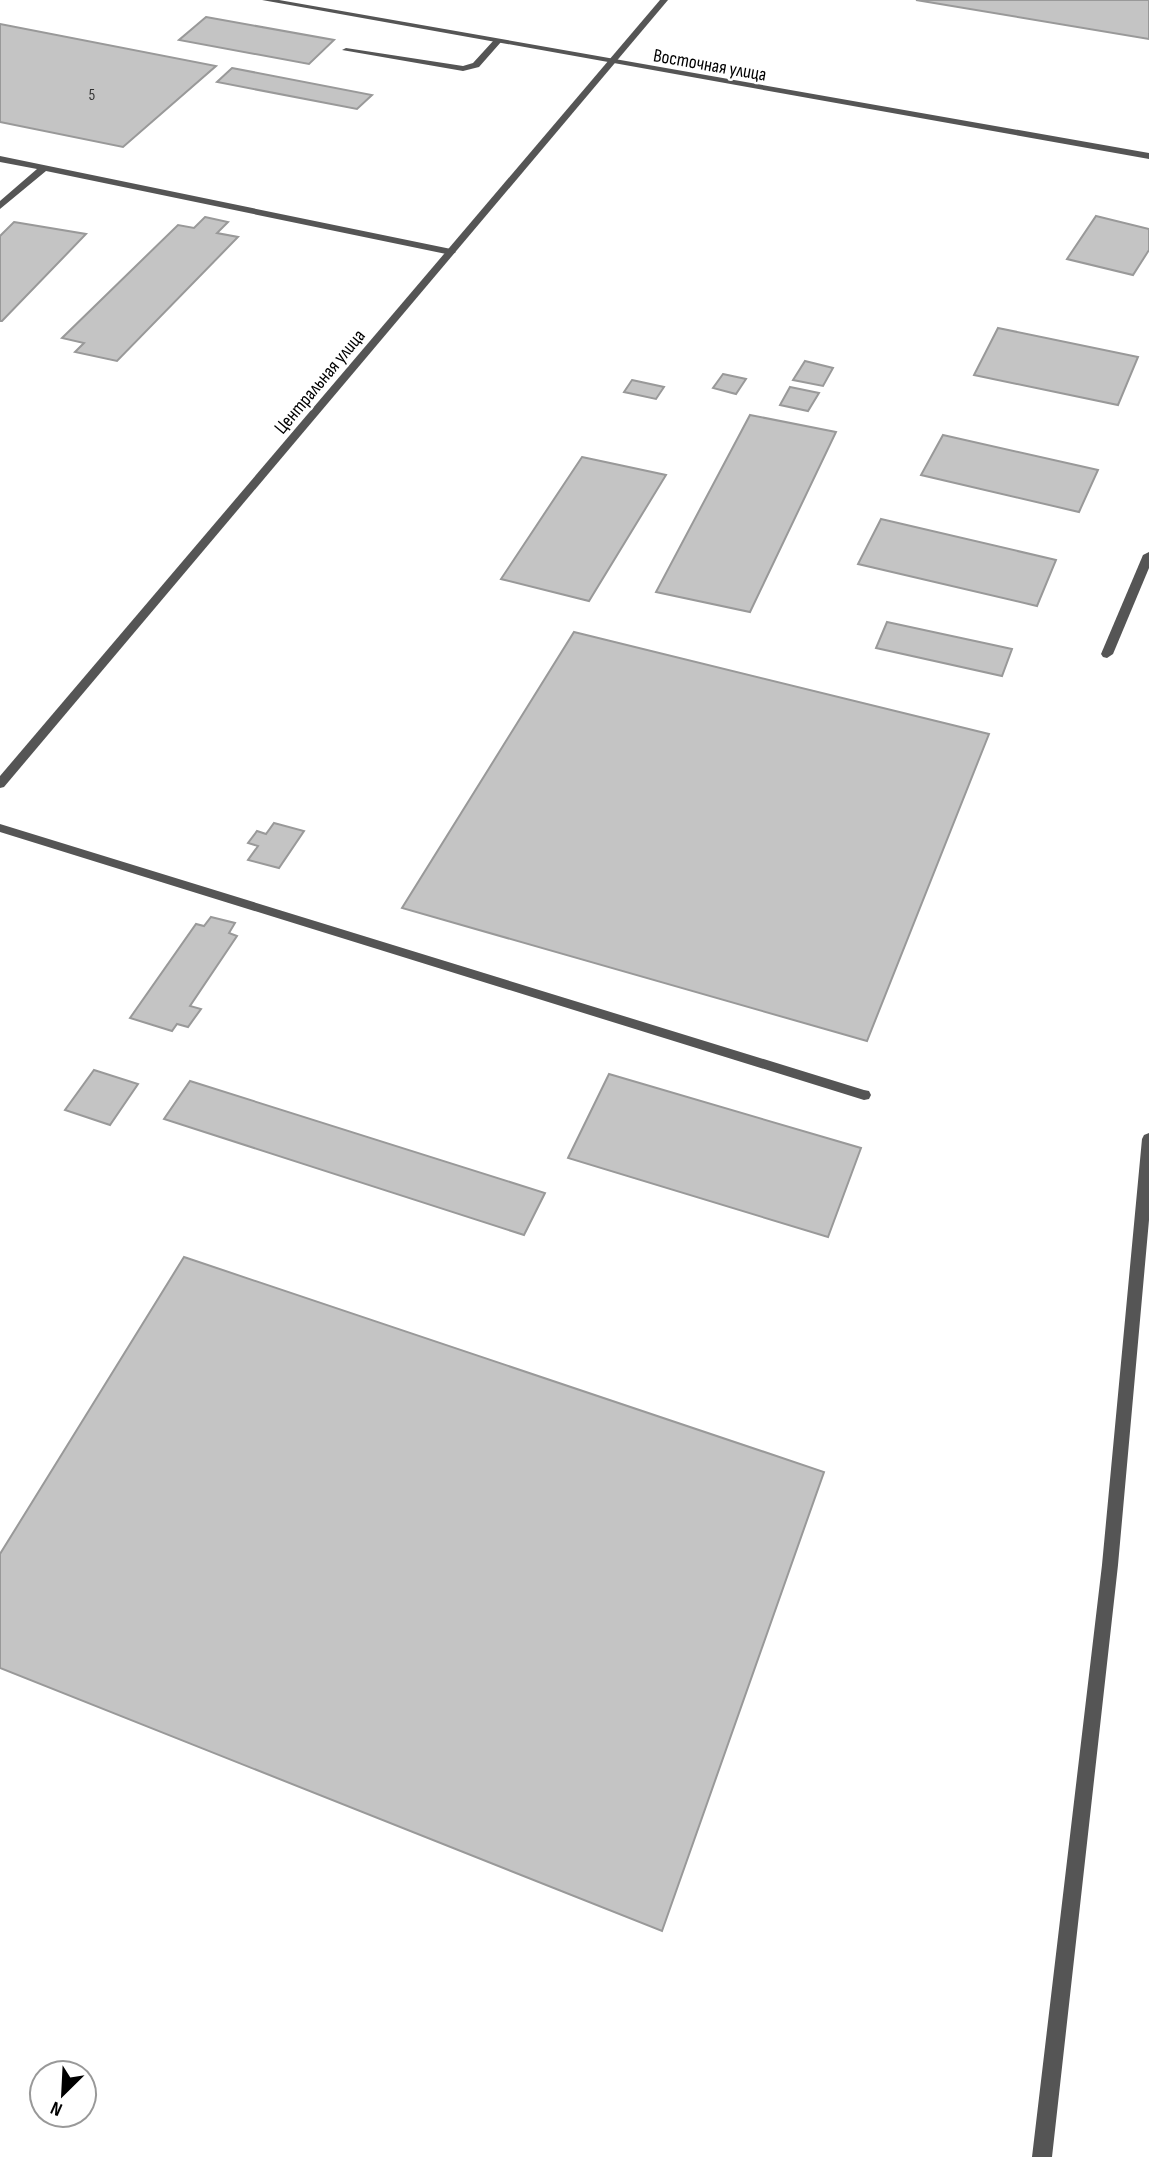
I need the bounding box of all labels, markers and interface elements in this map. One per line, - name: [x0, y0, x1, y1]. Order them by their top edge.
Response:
- street label: Восточная улица: [651, 44, 768, 87]
- house number: 5: [89, 86, 95, 105]
- street label: Центральная улица: [270, 325, 371, 439]
- north arrow: [28, 2059, 98, 2129]
- text: N: [47, 2096, 66, 2121]

